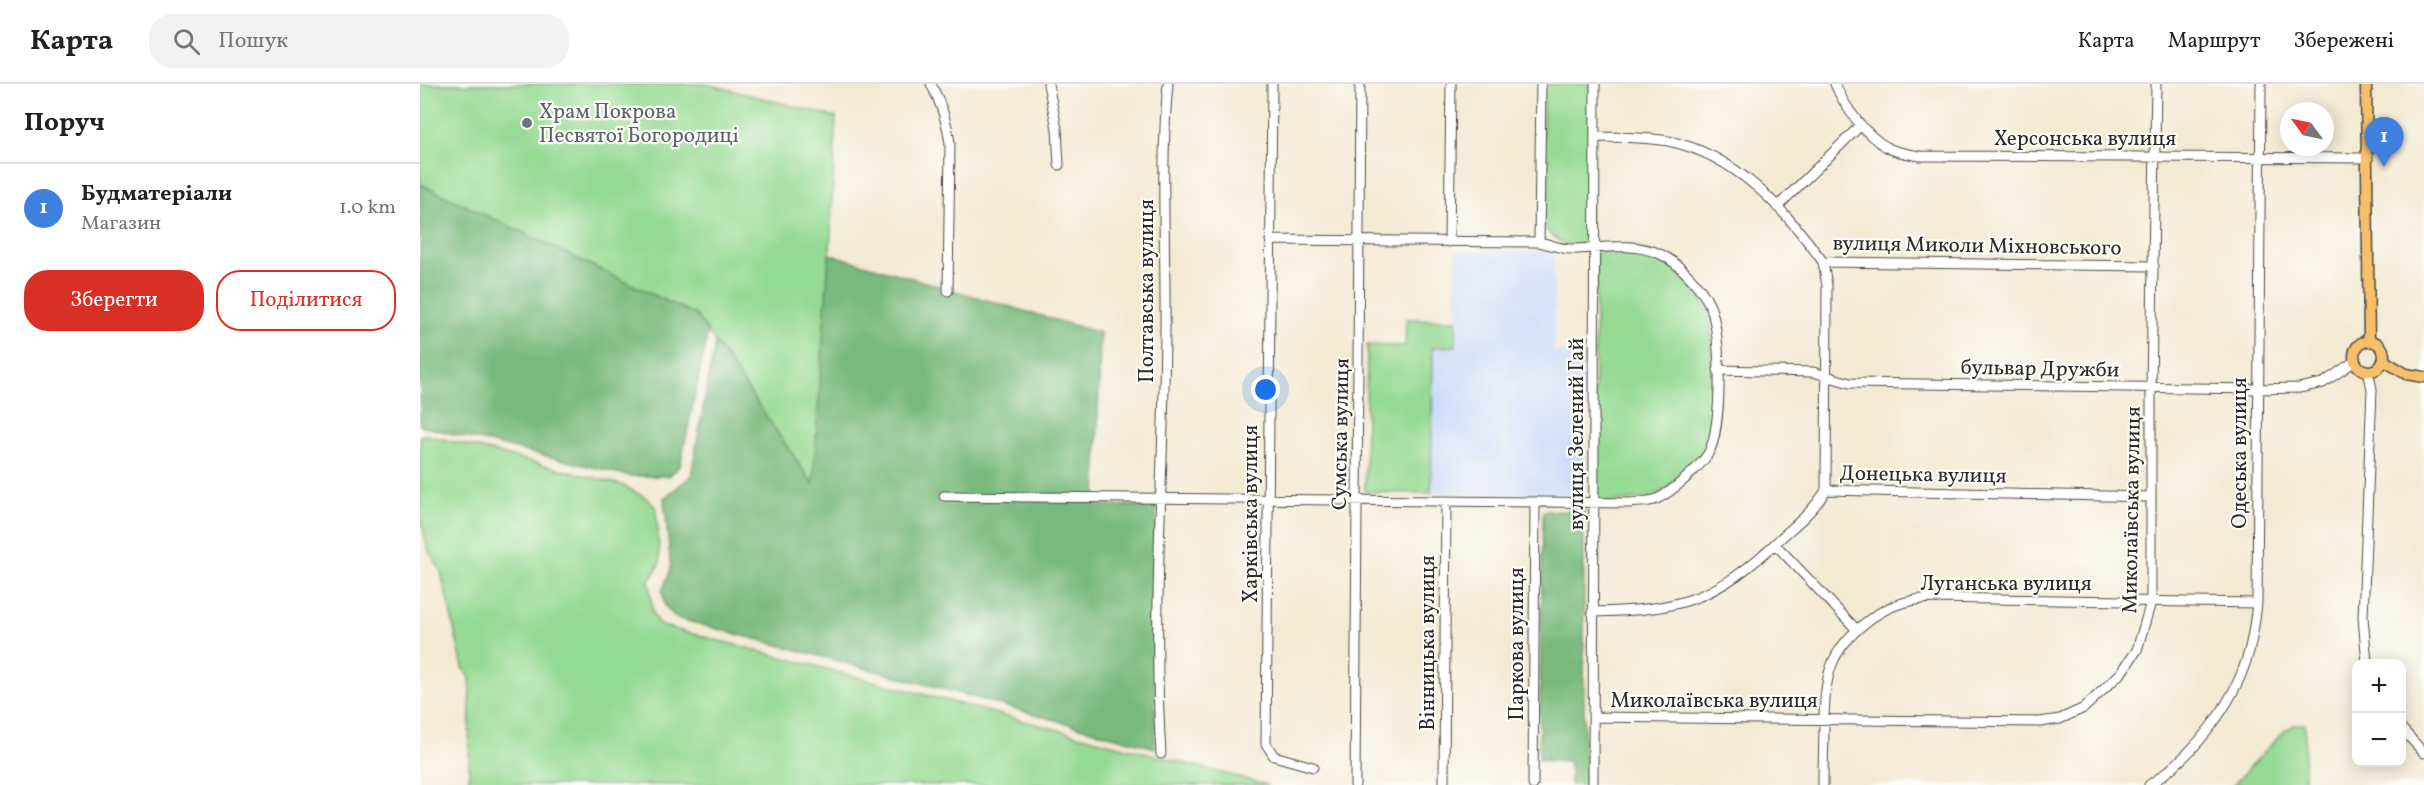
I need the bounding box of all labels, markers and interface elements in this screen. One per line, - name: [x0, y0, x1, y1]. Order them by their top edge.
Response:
- search box: [149, 14, 569, 68]
- text: Карта: [30, 22, 113, 61]
- icon: search: [170, 25, 203, 58]
- text: Пошук: [218, 26, 288, 57]
- text: Карта: [2078, 27, 2135, 56]
- text: Маршрут: [2168, 27, 2261, 56]
- text: Збережені: [2294, 27, 2394, 56]
- place label: Храм Покрова Песвятої Богородиці: [539, 98, 739, 151]
- north arrow: [2280, 102, 2334, 156]
- text: Поруч: [24, 105, 105, 141]
- marker: Храм Покрова Песвятої Богородиці: [520, 116, 534, 130]
- pin: 1: [2364, 118, 2404, 167]
- street label: Херсонська вулиця: [1994, 125, 2176, 154]
- text: Будматеріали: [81, 179, 232, 210]
- text: 1: [39, 194, 48, 222]
- text: 1.0 km: [339, 194, 396, 222]
- street label: Полтавська вулиця: [1133, 199, 1162, 383]
- text: Магазин: [81, 210, 161, 238]
- street label: вулиця Миколи Міхновського: [1832, 229, 2122, 264]
- button: Зберегти: [24, 270, 204, 331]
- button: Поділитися: [216, 270, 396, 331]
- street label: вулиця Зелений Гай: [1563, 337, 1592, 530]
- street label: бульвар Дружби: [1960, 354, 2120, 385]
- street label: Сумська вулиця: [1326, 358, 1357, 510]
- your location: [1251, 375, 1280, 404]
- street label: Одеська вулиця: [2226, 377, 2255, 529]
- street label: Миколаївська вулиця: [2116, 406, 2149, 614]
- street label: Харківська вулиця: [1237, 425, 1266, 603]
- street label: Донецька вулиця: [1839, 460, 2007, 491]
- street label: Вінницька вулиця: [1414, 555, 1443, 731]
- street label: Паркова вулиця: [1503, 567, 1532, 721]
- street label: Луганська вулиця: [1920, 570, 2092, 599]
- map controls: [2352, 659, 2406, 767]
- button: +: [2352, 659, 2406, 713]
- street label: Миколаївська вулиця: [1610, 687, 1818, 716]
- button: −: [2352, 713, 2406, 767]

